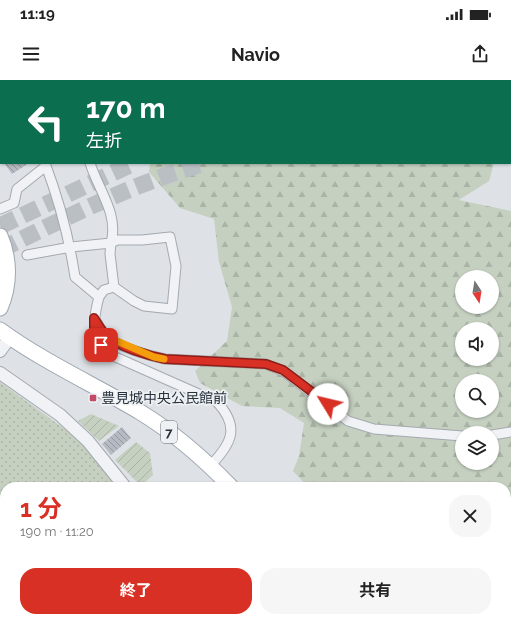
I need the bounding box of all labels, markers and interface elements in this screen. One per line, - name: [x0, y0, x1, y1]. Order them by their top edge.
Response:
- text: 11:19: [20, 5, 55, 23]
- icon: menu: [20, 43, 42, 65]
- icon: share: [469, 43, 491, 65]
- text: Navio: [231, 44, 280, 65]
- text: 170 m: [86, 92, 166, 125]
- icon: left: [20, 96, 72, 148]
- text: 左折: [86, 130, 122, 151]
- north arrow: [455, 270, 499, 314]
- map controls: [455, 270, 499, 470]
- button: sound: [455, 322, 499, 366]
- pin: [84, 328, 118, 362]
- icon: arrive: [90, 334, 112, 356]
- button: search: [455, 374, 499, 418]
- position arrow: [307, 383, 349, 425]
- place label: 豊見城中央公民館前: [101, 390, 227, 406]
- marker: 豊見城中央公民館前: [88, 393, 98, 403]
- road number: 7: [161, 421, 177, 443]
- button: layers: [455, 426, 499, 470]
- text: 1 分: [20, 494, 62, 523]
- button: close: [449, 495, 491, 537]
- text: 190 m · 11:20: [20, 524, 94, 539]
- button: 終了: [20, 568, 252, 614]
- button: 共有: [260, 568, 491, 614]

